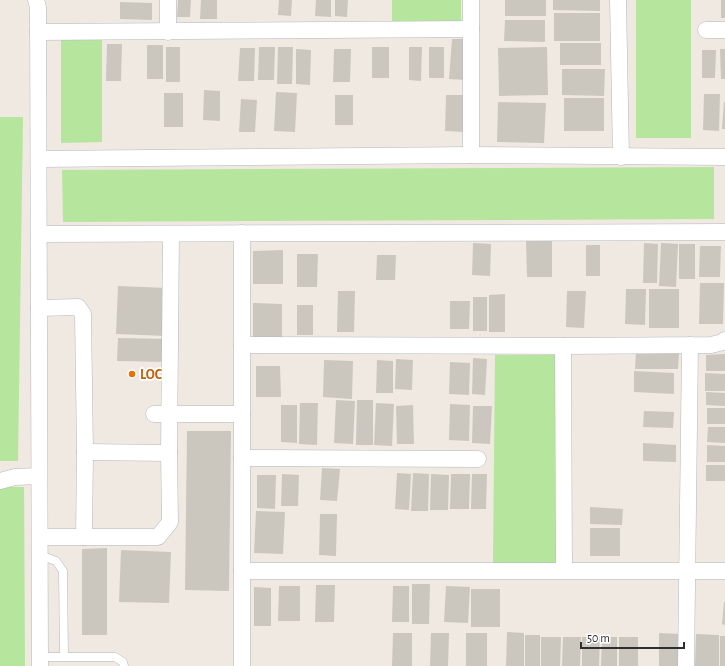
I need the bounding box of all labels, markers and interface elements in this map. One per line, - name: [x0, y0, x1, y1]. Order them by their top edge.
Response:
- place label: LOC: [140, 368, 163, 382]
- marker: LOC: [127, 369, 137, 379]
- scale bar: [581, 624, 684, 650]
- text: 50 m: [587, 632, 610, 644]

